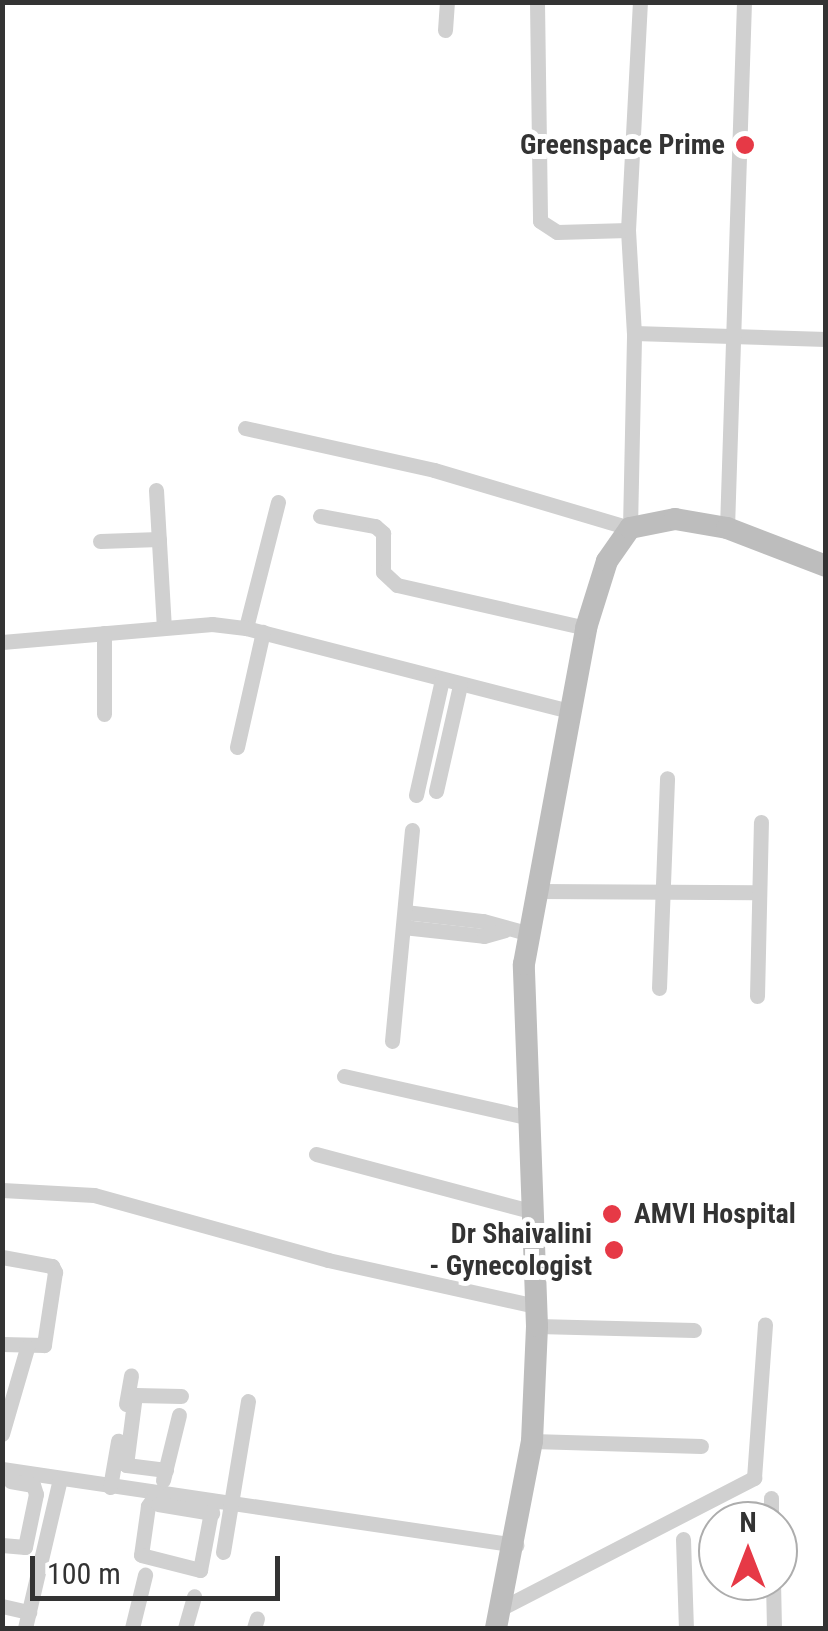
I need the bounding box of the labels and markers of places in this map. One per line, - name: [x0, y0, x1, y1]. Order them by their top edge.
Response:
- place label: Greenspace Prime: [520, 128, 725, 162]
- marker: Greenspace Prime: [734, 134, 756, 156]
- place label: AMVI Hospital: [634, 1197, 796, 1231]
- marker: AMVI Hospital: [599, 1201, 625, 1227]
- place label: Dr Shaivalini - Gynecologist: [429, 1217, 592, 1283]
- marker: Dr Shaivalini - Gynecologist: [601, 1237, 627, 1263]

